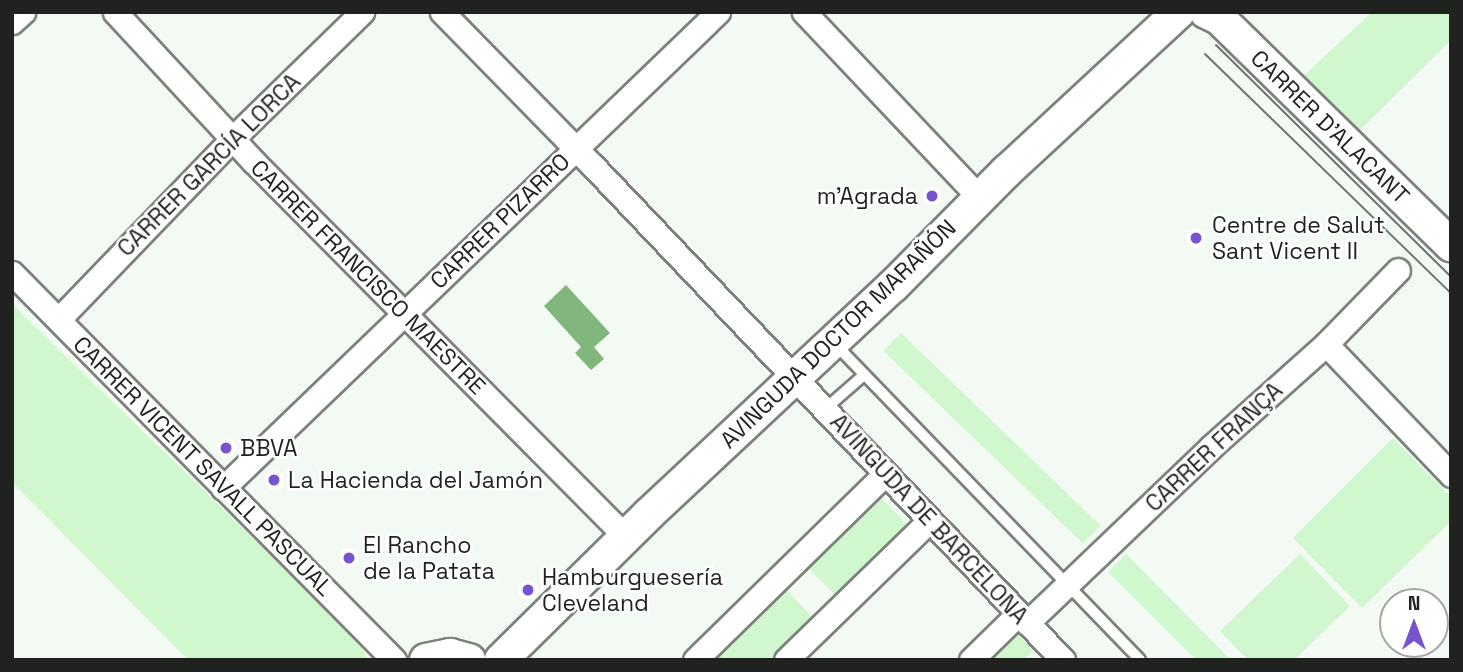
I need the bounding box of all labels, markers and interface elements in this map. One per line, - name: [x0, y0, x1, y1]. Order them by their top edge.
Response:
- street label: CARRER D'ALACANT: [1245, 44, 1415, 210]
- street label: CARRER GARCÍA LORCA: [112, 68, 306, 262]
- street label: CARRER PIZARRO: [425, 147, 575, 295]
- street label: CARRER FRANCISCO MAESTRE: [245, 154, 491, 400]
- place label: m'Agrada: [817, 182, 918, 210]
- marker: m'Agrada: [924, 188, 940, 204]
- place label: Centre de Salut Sant Vicent II: [1212, 211, 1384, 265]
- street label: AVINGUDA DOCTOR MARAÑÓN: [714, 214, 962, 454]
- marker: Centre de Salut Sant Vicent II: [1186, 228, 1206, 248]
- street label: CARRER VICENT SAVALL PASCUAL: [67, 330, 339, 602]
- street label: CARRER FRANÇA: [1140, 376, 1288, 518]
- street label: AVINGUDA DE BARCELONA: [824, 408, 1034, 630]
- place label: BBVA: [240, 434, 298, 462]
- marker: BBVA: [218, 440, 234, 456]
- place label: La Hacienda del Jamón: [288, 466, 543, 494]
- marker: La Hacienda del Jamón: [266, 472, 282, 488]
- place label: El Rancho de la Patata: [363, 531, 495, 585]
- marker: El Rancho de la Patata: [341, 550, 357, 566]
- place label: Hamburguesería Cleveland: [542, 563, 723, 617]
- marker: Hamburguesería Cleveland: [520, 582, 536, 598]
- north arrow: [1379, 588, 1449, 658]
- text: N: [1408, 591, 1420, 616]

